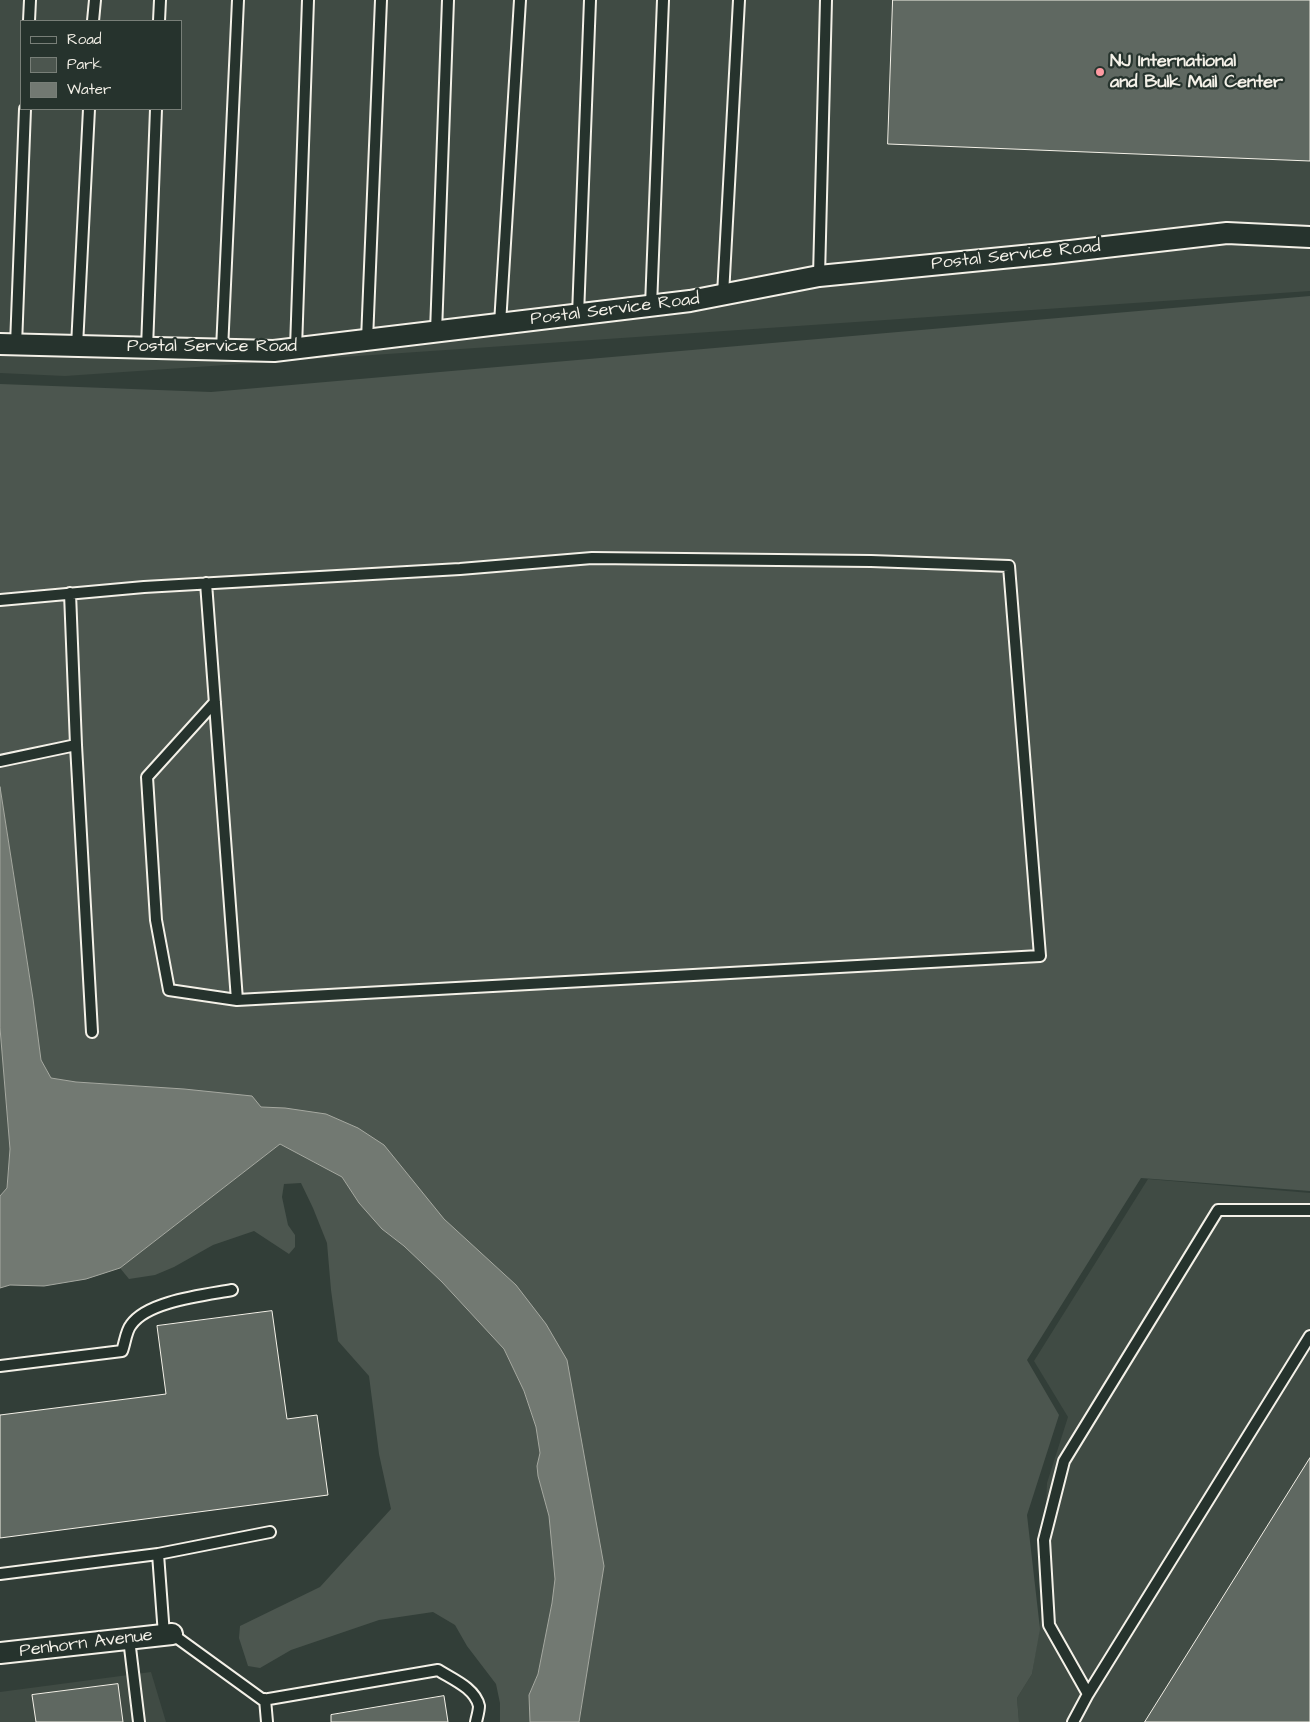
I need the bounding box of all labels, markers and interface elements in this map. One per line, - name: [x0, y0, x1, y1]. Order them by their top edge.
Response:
- legend: [20, 20, 182, 110]
- text: Road: [67, 29, 101, 50]
- place label: NJ International and Bulk Mail Center: [1110, 51, 1283, 94]
- text: Park: [67, 54, 102, 75]
- marker: NJ International and Bulk Mail Center: [1094, 66, 1106, 78]
- text: Water: [67, 79, 111, 100]
- street label: Postal Service Road: [930, 236, 1102, 276]
- street label: Postal Service Road: [529, 289, 701, 331]
- street label: Postal Service Road: [127, 336, 297, 358]
- street label: Penhorn Avenue: [18, 1625, 154, 1663]

